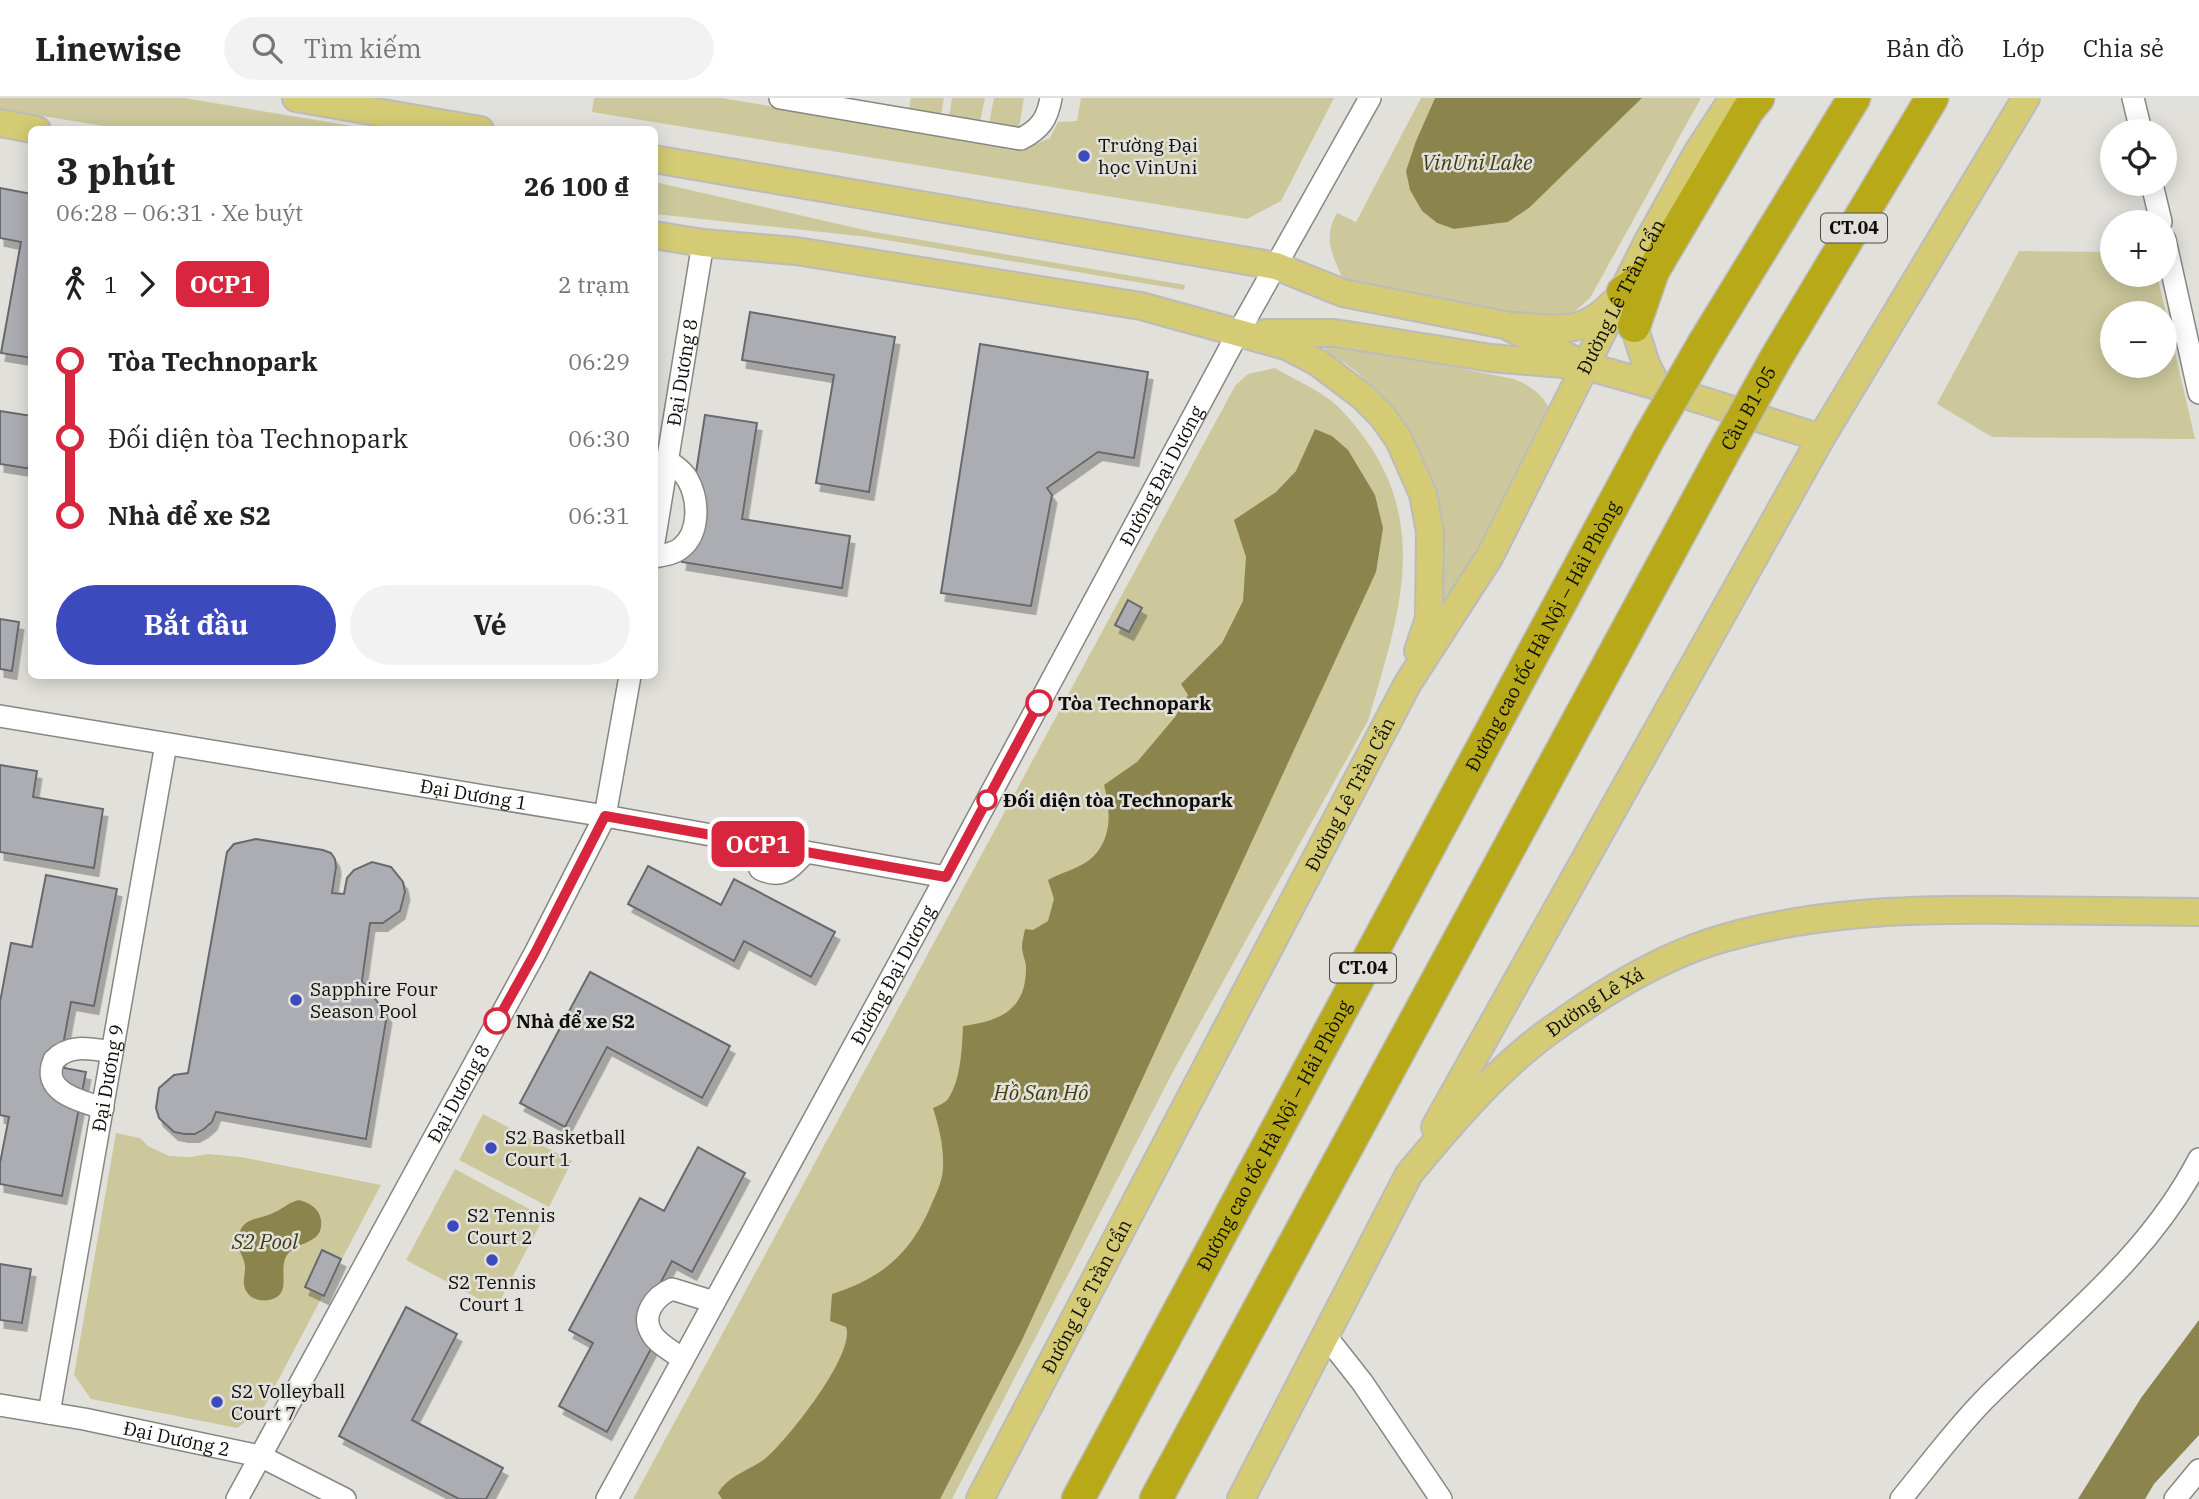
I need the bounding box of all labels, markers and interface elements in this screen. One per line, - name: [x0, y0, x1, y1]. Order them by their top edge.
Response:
- search box: [224, 17, 714, 80]
- text: Linewise: [35, 27, 182, 70]
- icon: search: [248, 29, 286, 67]
- text: Tìm kiếm: [304, 31, 422, 65]
- text: Bản đồ: [1886, 32, 1964, 64]
- text: Lớp: [2002, 32, 2045, 64]
- text: Chia sẻ: [2083, 32, 2164, 64]
- map controls: [2100, 119, 2177, 378]
- button: locate: [2100, 119, 2177, 196]
- place label: Trường Đại học VinUni: [1098, 133, 1198, 179]
- text: 3 phút: [56, 146, 175, 195]
- marker: Trường Đại học VinUni: [1076, 148, 1092, 164]
- water label: VinUni Lake: [1422, 148, 1533, 176]
- text: 26 100 ₫: [524, 169, 630, 203]
- text: 06:28 – 06:31 · Xe buýt: [56, 197, 303, 227]
- button: +: [2100, 210, 2177, 287]
- road number: CT.04: [1821, 214, 1887, 243]
- street label: Đường Lê Trần Cẩn: [1571, 215, 1670, 378]
- icon: walk: [56, 265, 94, 303]
- icon: forward: [128, 265, 166, 303]
- text: OCP1: [190, 268, 255, 300]
- text: 1: [104, 269, 118, 299]
- text: 2 trạm: [558, 269, 630, 299]
- button: −: [2100, 301, 2177, 378]
- street label: Đại Dương 8: [661, 317, 702, 428]
- text: Tòa Technopark: [108, 344, 317, 378]
- text: 06:29: [568, 346, 630, 376]
- street label: Cầu B1-05: [1715, 362, 1781, 455]
- street label: Đường Đại Dương: [1114, 401, 1209, 550]
- text: Đối diện tòa Technopark: [108, 421, 408, 455]
- text: 06:30: [568, 423, 630, 453]
- street label: Đường cao tốc Hà Nội – Hải Phòng: [1460, 496, 1625, 775]
- text: Nhà để xe S2: [108, 498, 271, 532]
- text: 06:31: [568, 500, 630, 530]
- button: Bắt đầu: [56, 585, 336, 665]
- button: Vé: [350, 585, 630, 665]
- marker: Tòa Technopark: [1026, 690, 1052, 716]
- place label: Tòa Technopark: [1058, 691, 1211, 715]
- street label: Đường Lê Trần Cẩn: [1299, 713, 1400, 875]
- street label: Đại Dương 1: [418, 774, 529, 815]
- place label: Đối diện tòa Technopark: [1003, 788, 1233, 812]
- marker: Đối diện tòa Technopark: [977, 790, 997, 810]
- line badge: OCP1: [709, 821, 807, 867]
- text: OCP1: [726, 828, 790, 860]
- street label: Đường Đại Dương: [845, 900, 941, 1049]
- road number: CT.04: [1330, 954, 1396, 982]
- street label: Đường Lê Xá: [1541, 961, 1648, 1042]
- place label: Sapphire Four Season Pool: [310, 977, 438, 1023]
- marker: Sapphire Four Season Pool: [288, 992, 304, 1008]
- street label: Đường cao tốc Hà Nội – Hải Phòng: [1191, 995, 1357, 1275]
- marker: Nhà để xe S2: [484, 1008, 510, 1034]
- place label: Nhà để xe S2: [516, 1009, 635, 1033]
- street label: Đại Dương 9: [86, 1023, 129, 1134]
- street label: Đại Dương 8: [422, 1040, 495, 1147]
- water label: Hồ San Hô: [993, 1078, 1088, 1106]
- place label: S2 Basketball Court 1: [505, 1125, 626, 1171]
- marker: S2 Basketball Court 1: [483, 1140, 499, 1156]
- place label: S2 Tennis Court 2: [467, 1203, 555, 1249]
- street label: Đường Lê Trần Cẩn: [1036, 1215, 1137, 1377]
- marker: S2 Tennis Court 2: [445, 1218, 461, 1234]
- water label: S2 Pool: [231, 1227, 299, 1255]
- marker: S2 Tennis Court 1: [484, 1252, 500, 1268]
- place label: S2 Tennis Court 1: [448, 1270, 536, 1316]
- place label: S2 Volleyball Court 7: [231, 1379, 346, 1425]
- marker: S2 Volleyball Court 7: [209, 1394, 225, 1410]
- street label: Đại Dương 2: [121, 1416, 232, 1461]

